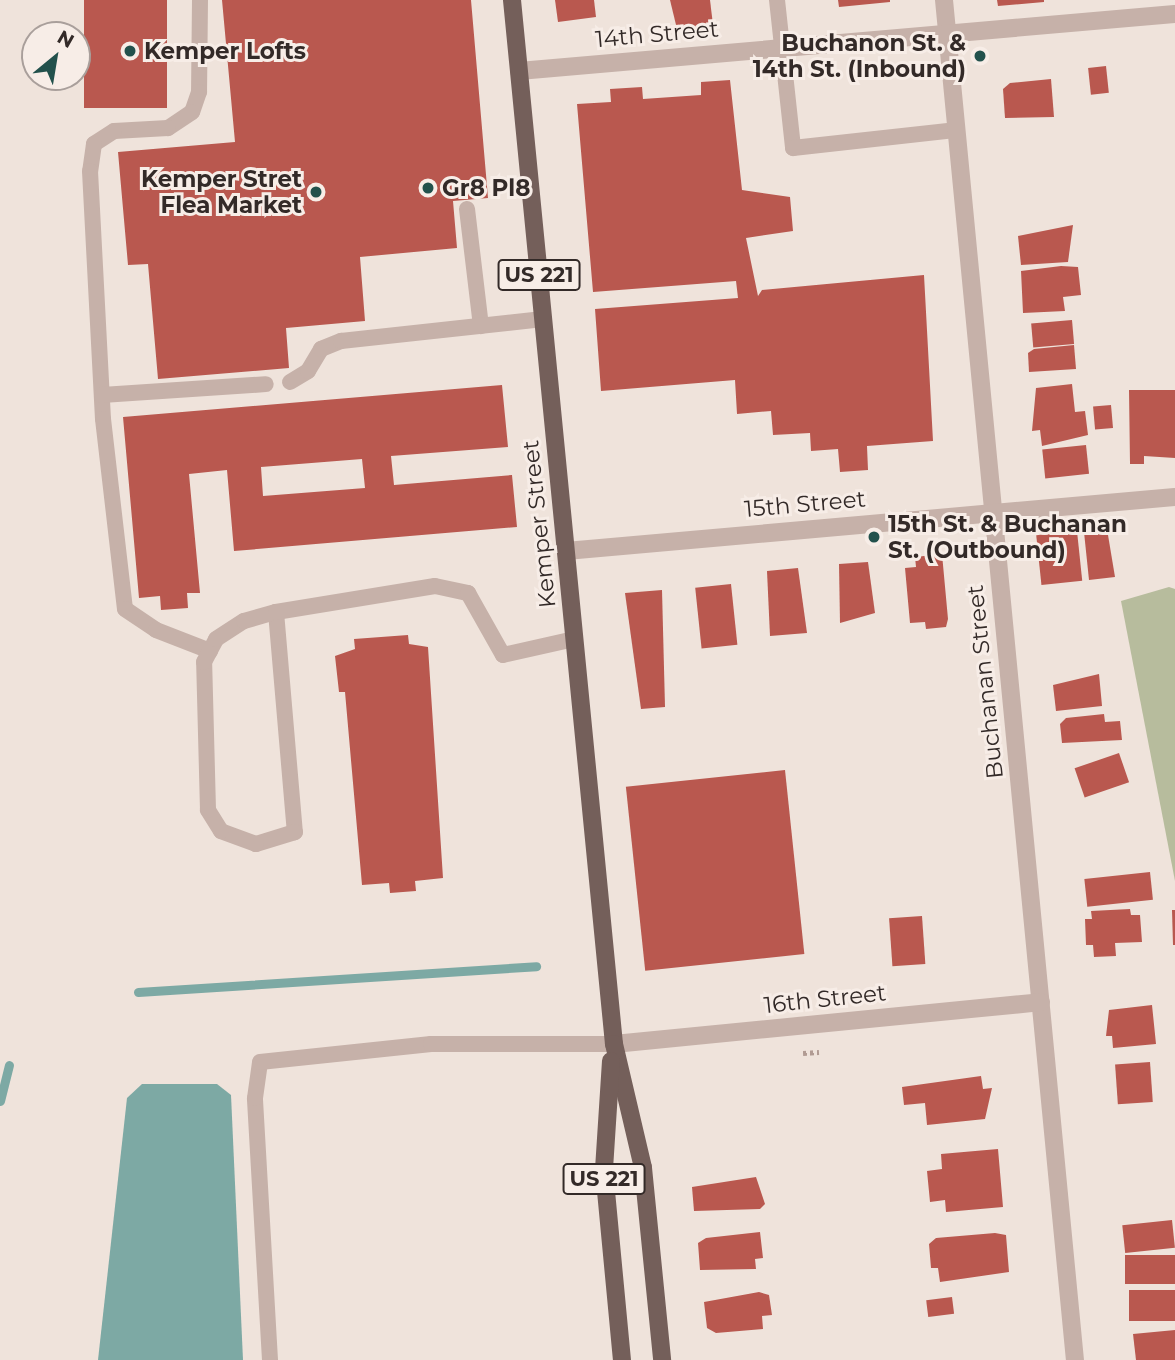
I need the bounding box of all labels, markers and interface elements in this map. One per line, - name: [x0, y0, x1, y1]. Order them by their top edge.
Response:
- street label: 14th Street: [594, 15, 720, 53]
- north arrow: [21, 21, 91, 91]
- text: N: [53, 25, 78, 53]
- place label: Buchanon St. & 14th St. (Inbound): [753, 29, 966, 83]
- place label: Kemper Lofts: [144, 37, 306, 65]
- marker: Kemper Lofts: [122, 43, 138, 59]
- marker: Buchanon St. & 14th St. (Inbound): [972, 48, 988, 64]
- place label: Kemper Stret Flea Market: [141, 165, 302, 219]
- place label: Gr8 Pl8: [442, 174, 530, 202]
- marker: Gr8 Pl8: [420, 180, 436, 196]
- marker: Kemper Stret Flea Market: [308, 184, 324, 200]
- road number: US 221: [497, 258, 581, 292]
- street label: Kemper Street: [516, 439, 562, 609]
- street label: 15th Street: [743, 485, 867, 523]
- place label: 15th St. & Buchanan St. (Outbound): [888, 510, 1127, 564]
- marker: 15th St. & Buchanan St. (Outbound): [866, 529, 882, 545]
- street label: Buchanan Street: [961, 584, 1009, 780]
- street label: 16th Street: [763, 979, 887, 1019]
- road number: US 221: [562, 1162, 646, 1196]

